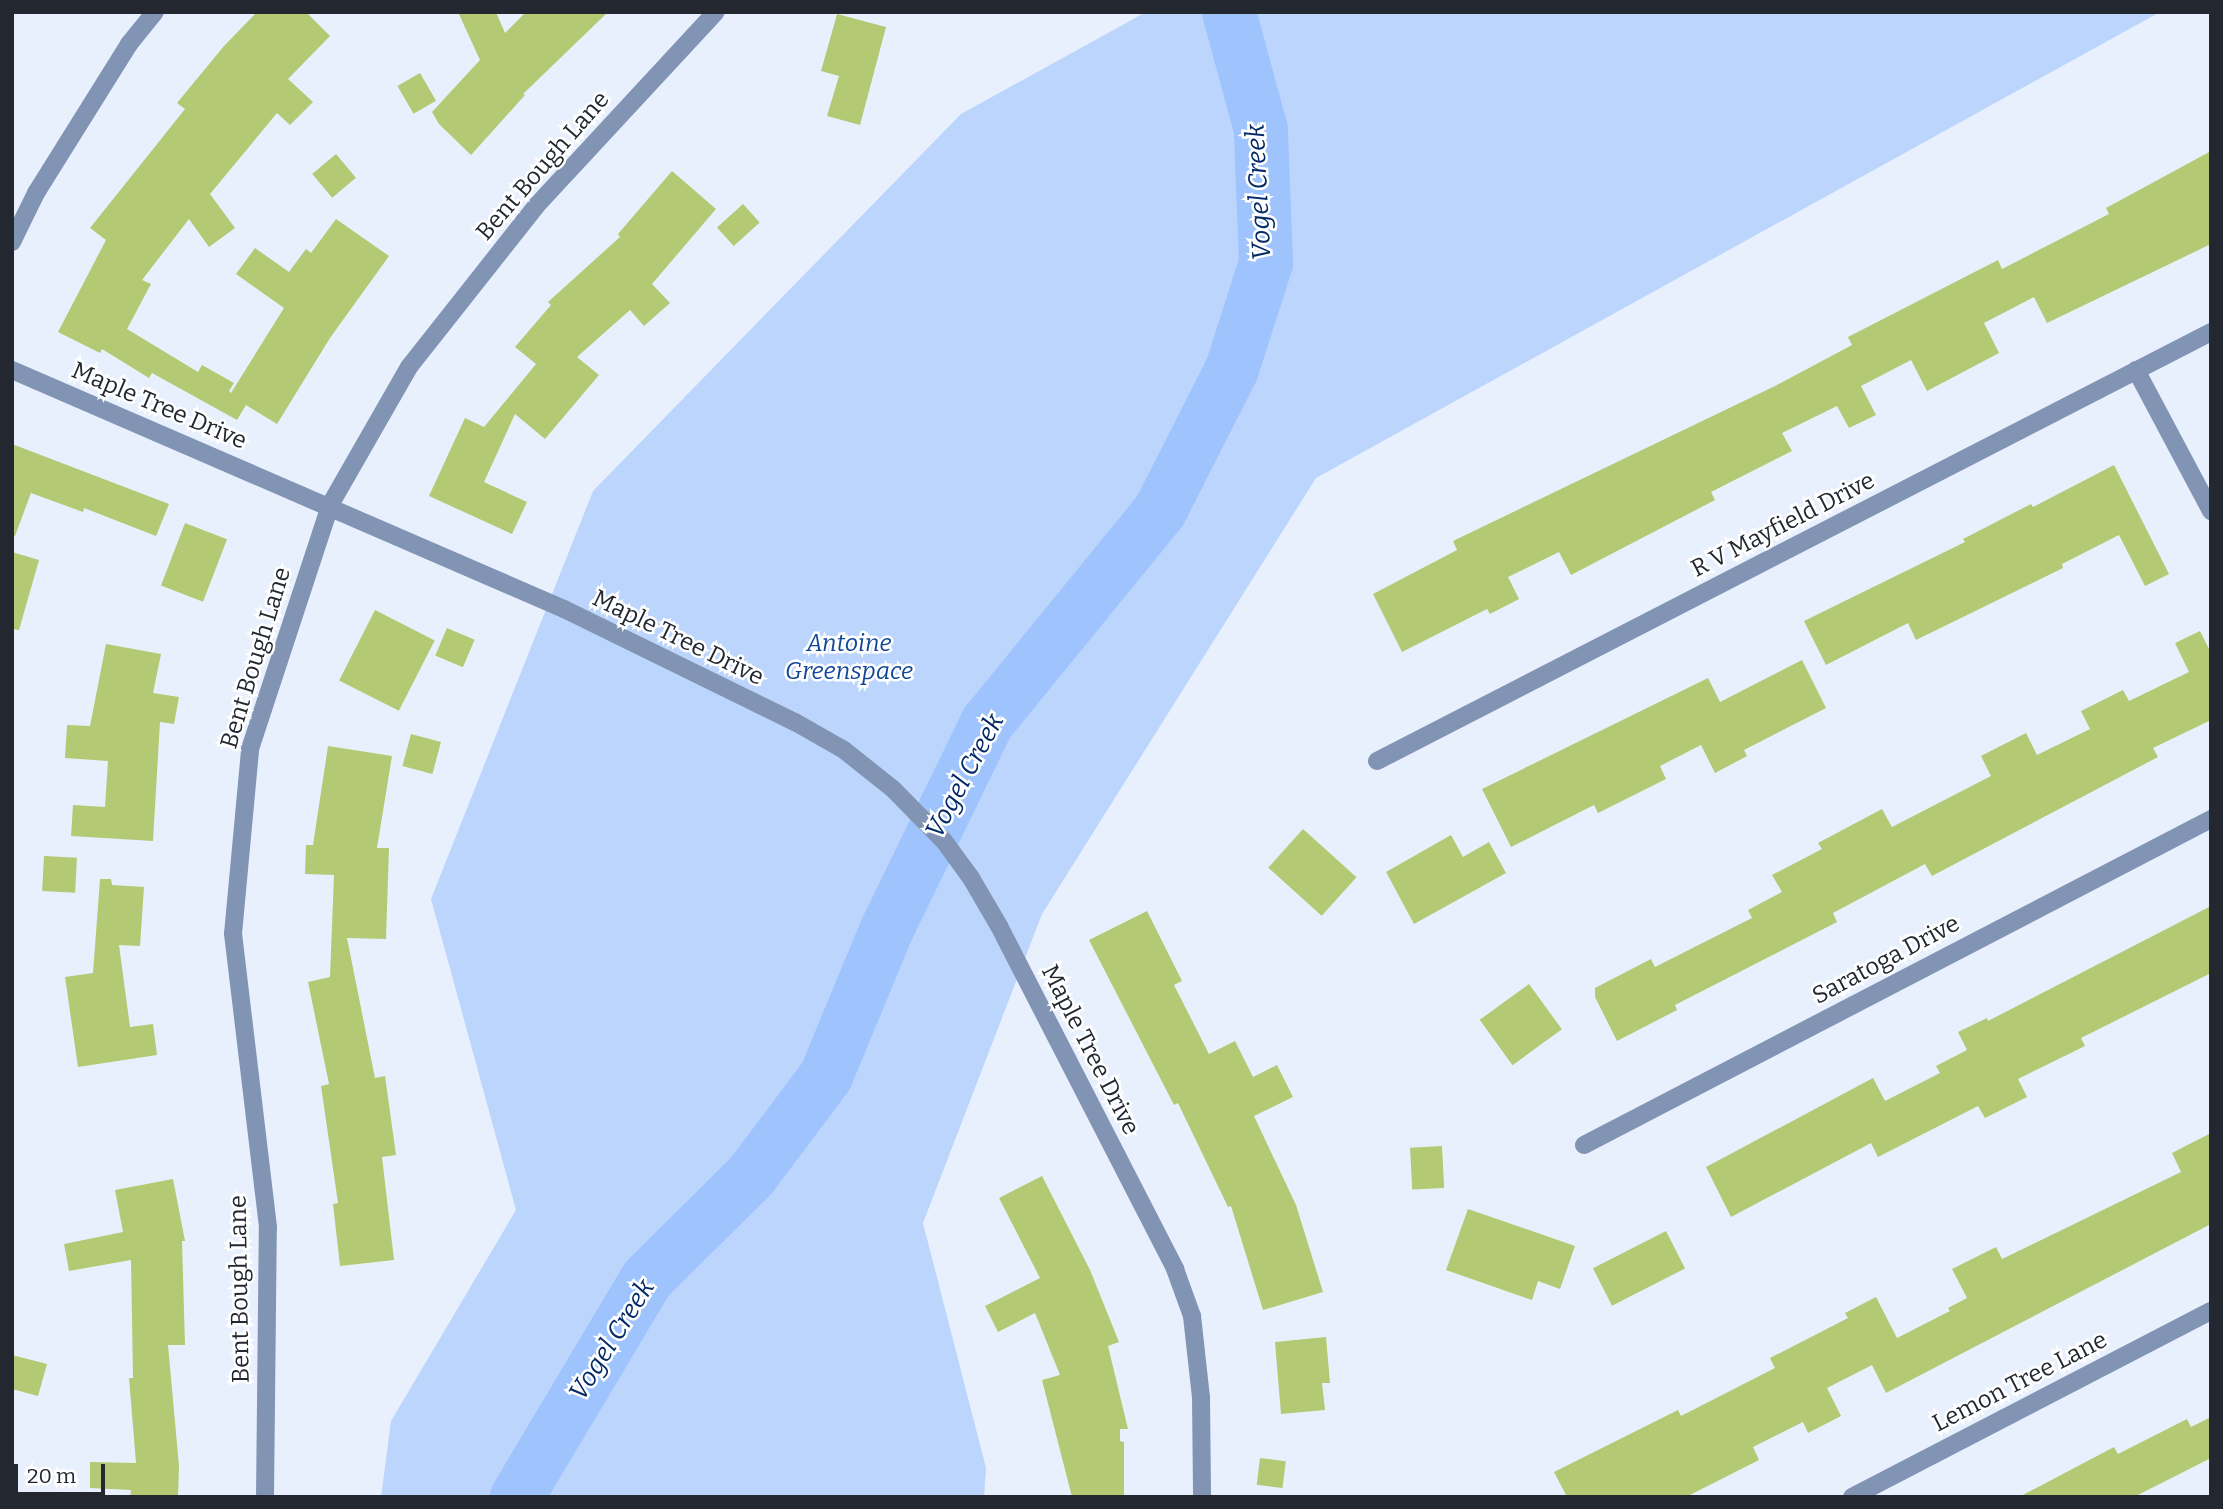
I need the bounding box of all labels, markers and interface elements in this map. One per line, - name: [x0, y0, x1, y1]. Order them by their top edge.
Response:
- street label: Bent Bough Lane: [470, 86, 616, 246]
- water label: Vogel Creek: [1240, 123, 1278, 261]
- street label: Maple Tree Drive: [67, 356, 251, 456]
- street label: R V Mayfield Drive: [1687, 466, 1879, 584]
- street label: Bent Bough Lane: [215, 564, 297, 752]
- street label: Maple Tree Drive: [588, 584, 768, 692]
- park label: Antoine Greenspace: [785, 630, 913, 686]
- water label: Vogel Creek: [919, 708, 1011, 844]
- street label: Saratoga Drive: [1808, 909, 1964, 1011]
- street label: Maple Tree Drive: [1035, 960, 1145, 1140]
- street label: Bent Bough Lane: [224, 1195, 256, 1383]
- water label: Vogel Creek: [563, 1274, 661, 1406]
- street label: Lemon Tree Lane: [1928, 1326, 2112, 1438]
- scale bar: [18, 1450, 108, 1494]
- text: 20 m: [27, 1463, 76, 1489]

